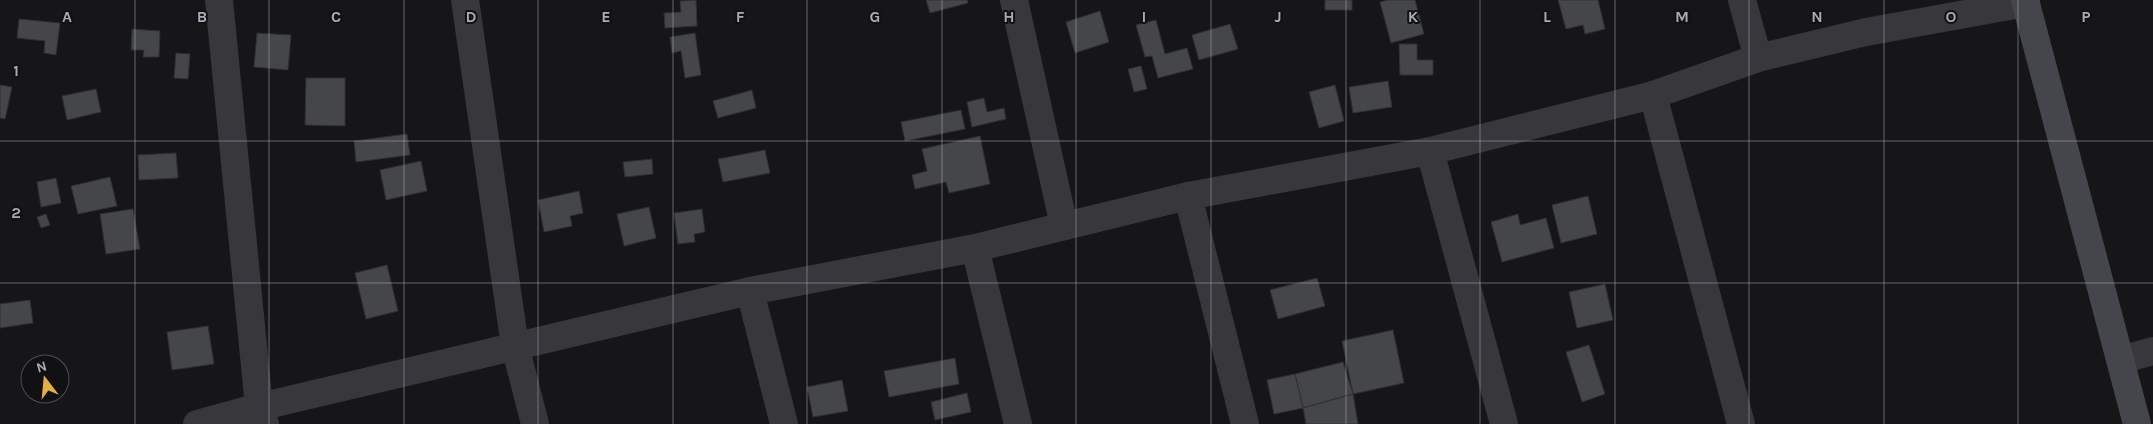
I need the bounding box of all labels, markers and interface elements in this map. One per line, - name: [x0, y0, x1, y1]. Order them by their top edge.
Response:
- text: A: [62, 7, 72, 26]
- text: B: [197, 7, 207, 26]
- text: C: [331, 7, 341, 26]
- text: D: [466, 7, 477, 26]
- text: E: [601, 7, 611, 26]
- text: F: [736, 7, 745, 26]
- text: G: [870, 7, 880, 26]
- text: H: [1003, 7, 1015, 26]
- text: I: [1142, 7, 1146, 26]
- text: J: [1274, 7, 1282, 26]
- text: K: [1408, 7, 1419, 26]
- text: L: [1543, 7, 1551, 26]
- text: M: [1675, 7, 1689, 26]
- text: N: [1811, 7, 1823, 26]
- text: O: [1946, 7, 1957, 26]
- text: P: [2081, 7, 2091, 26]
- text: 1: [13, 61, 19, 80]
- text: 2: [11, 203, 21, 222]
- north arrow: [20, 354, 70, 404]
- text: N: [34, 357, 49, 377]

